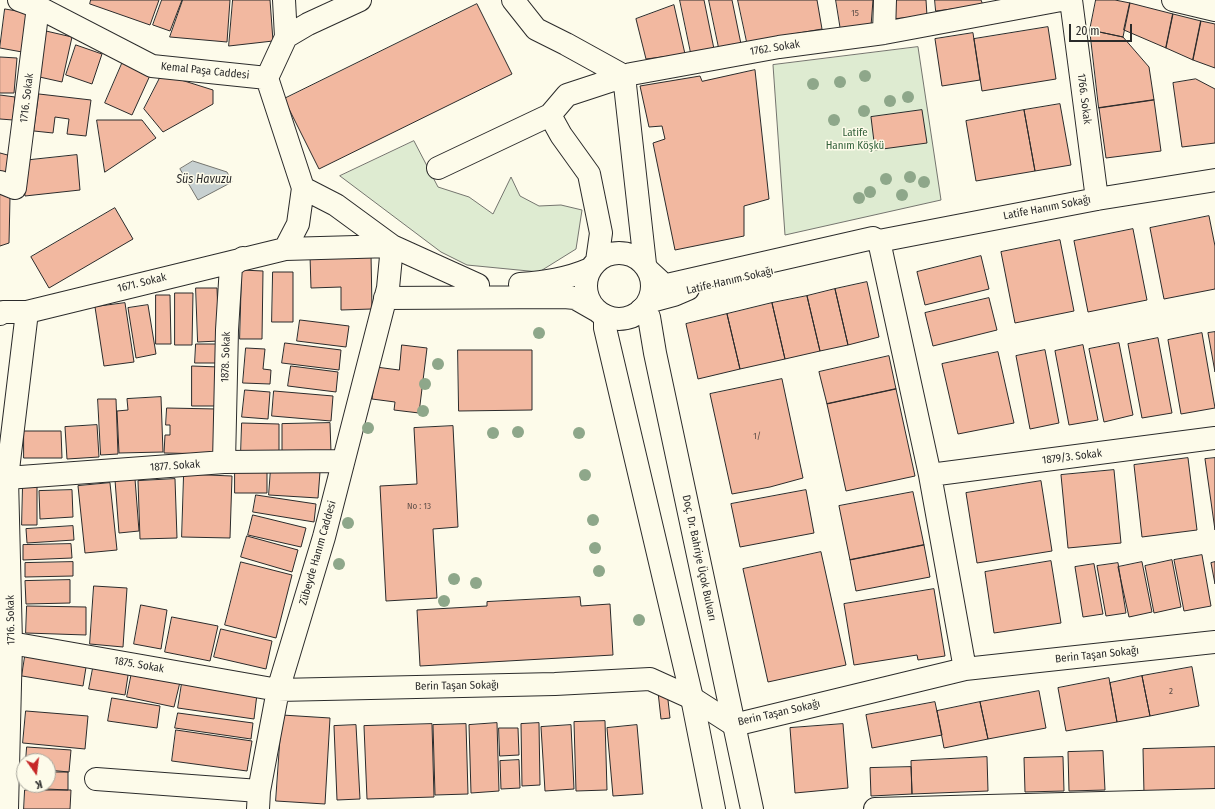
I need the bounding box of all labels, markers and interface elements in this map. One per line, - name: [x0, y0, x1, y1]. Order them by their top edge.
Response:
- house number: 15: [851, 8, 859, 18]
- scale bar: [1071, 16, 1134, 42]
- text: 20 m: [1076, 24, 1100, 38]
- street label: 1762. Sokak: [749, 38, 801, 58]
- street label: Kemal Paşa Caddesi: [160, 60, 250, 82]
- street label: 1716. Sokak: [17, 72, 37, 124]
- street label: 1766. Sokak: [1074, 73, 1094, 125]
- park label: Latife Hanım Köşkü: [826, 126, 884, 152]
- water label: Süs Havuzu: [176, 173, 232, 187]
- street label: Latife Hanım Sokağı: [1002, 193, 1092, 223]
- street label: Latife Hanım Sokağı: [685, 265, 775, 297]
- street label: 1671. Sokak: [116, 271, 168, 295]
- street label: 1878. Sokak: [219, 331, 233, 383]
- house number: 1/: [753, 431, 761, 441]
- street label: 1879/3. Sokak: [1041, 447, 1103, 467]
- street label: 1877. Sokak: [149, 458, 201, 474]
- street label: Doç. Dr. Bahriye Üçok Bulvarı: [679, 494, 719, 622]
- street label: Zübeyde Hanım Caddesi: [297, 499, 339, 607]
- house number: No : 13: [407, 501, 431, 511]
- street label: 1716. Sokak: [4, 595, 18, 645]
- street label: Berin Taşan Sokağı: [1054, 644, 1140, 666]
- street label: 1875. Sokak: [113, 654, 165, 676]
- street label: Berin Taşan Sokağı: [415, 679, 499, 693]
- house number: 2: [1169, 686, 1173, 696]
- street label: Berin Taşan Sokağı: [737, 697, 821, 729]
- north arrow: [16, 753, 56, 793]
- text: K: [34, 777, 43, 791]

